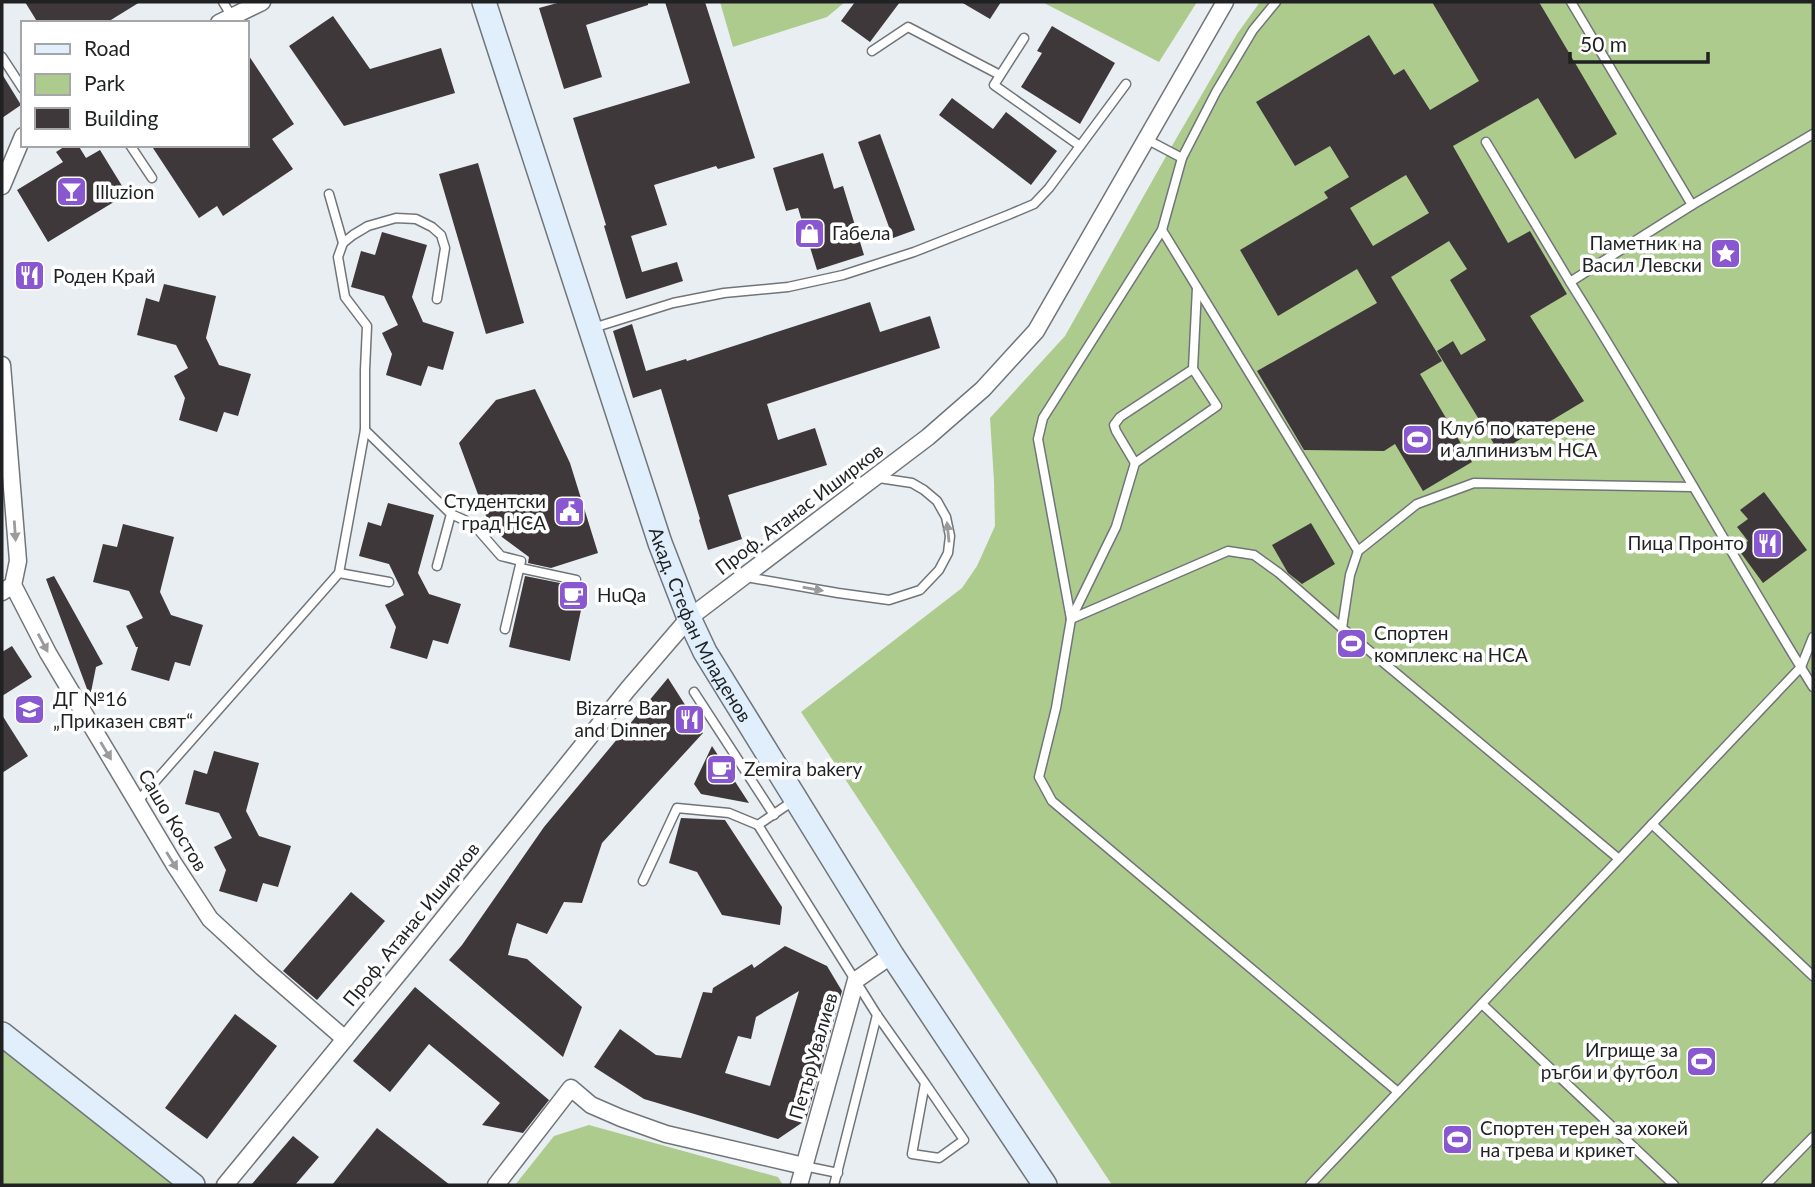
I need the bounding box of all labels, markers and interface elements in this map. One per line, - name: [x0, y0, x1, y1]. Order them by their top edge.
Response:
- legend: [21, 21, 248, 147]
- scale bar: [1570, 21, 1708, 65]
- text: 50 m: [1580, 31, 1627, 56]
- text: Road: [84, 35, 131, 60]
- text: Park: [84, 70, 125, 95]
- text: Building: [84, 105, 159, 130]
- bar icon: Illuzion: [55, 175, 89, 209]
- place label: Illuzion: [95, 180, 154, 203]
- shop icon: Габела: [792, 216, 826, 250]
- place label: Габела: [832, 221, 891, 244]
- place label: Паметник на Васил Левски: [1582, 231, 1702, 276]
- place icon: Паметник на Васил Левски: [1708, 237, 1742, 271]
- restaurant icon: Роден Край: [13, 259, 47, 293]
- place label: Роден Край: [53, 264, 155, 287]
- place label: Клуб по катерене и алпинизъм НСА: [1440, 416, 1598, 461]
- sports icon: Клуб по катерене и алпинизъм НСА: [1400, 422, 1434, 456]
- street label: Проф. Атанас Иширков: [710, 438, 887, 579]
- place label: Студентски град НСА: [444, 489, 546, 534]
- public building icon: Студентски град НСА: [552, 495, 586, 529]
- one-way arrow: [10, 520, 21, 542]
- one-way arrow: [942, 521, 953, 543]
- street label: Акад. Стефан Младенов: [645, 524, 757, 726]
- restaurant icon: Пица Пронто: [1750, 526, 1784, 560]
- place label: Пица Пронто: [1628, 531, 1744, 554]
- cafe icon: HuQa: [557, 578, 591, 612]
- place label: HuQa: [597, 583, 646, 606]
- one-way arrow: [802, 584, 824, 595]
- place label: Спортен комплекс на НСА: [1374, 621, 1528, 666]
- sports icon: Спортен комплекс на НСА: [1334, 627, 1368, 661]
- one-way arrow: [37, 633, 49, 653]
- place label: ДГ №16 „Приказен свят“: [53, 687, 193, 732]
- school or university icon: ДГ №16 „Приказен свят“: [13, 693, 47, 727]
- place label: Bizarre Bar and Dinner: [574, 696, 667, 741]
- restaurant icon: Bizarre Bar and Dinner: [673, 702, 707, 736]
- one-way arrow: [100, 741, 113, 760]
- cafe icon: Zemira bakery: [704, 752, 738, 786]
- place label: Zemira bakery: [744, 757, 862, 780]
- street label: Сашо Костов: [134, 765, 213, 875]
- street label: Проф. Атанас Иширков: [337, 837, 484, 1010]
- one-way arrow: [166, 851, 179, 870]
- street label: Петър Увалиев: [783, 990, 842, 1122]
- place label: Игрище за ръгби и футбол: [1541, 1038, 1678, 1083]
- sports icon: Игрище за ръгби и футбол: [1684, 1044, 1718, 1078]
- place label: Спортен терен за хокей на трева и крикет: [1480, 1116, 1688, 1161]
- sports icon: Спортен терен за хокей на трева и крикет: [1440, 1122, 1474, 1156]

